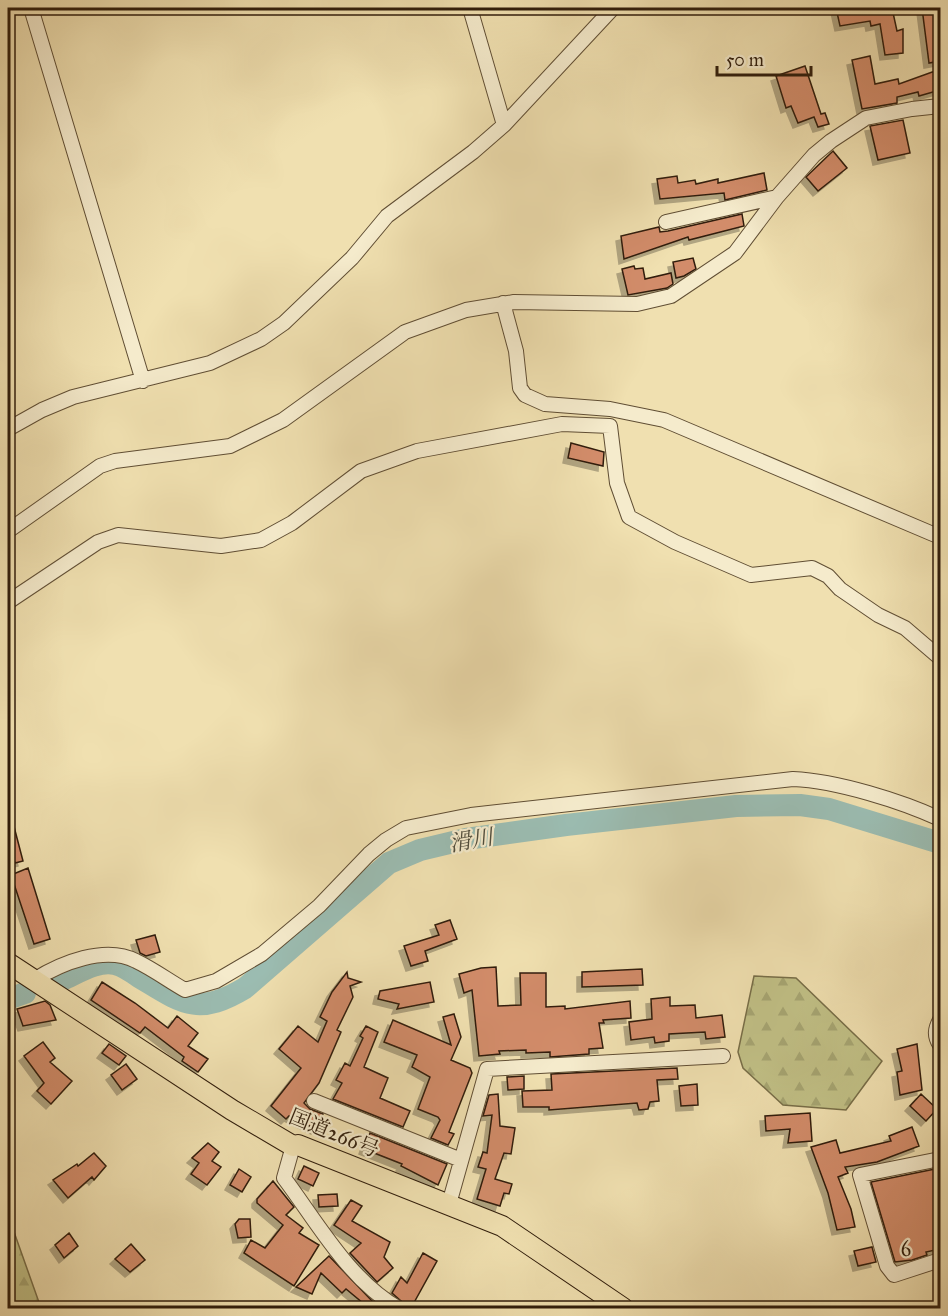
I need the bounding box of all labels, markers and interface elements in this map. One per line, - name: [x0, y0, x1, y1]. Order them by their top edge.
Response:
- scale bar: [717, 39, 812, 77]
- text: 50 m: [726, 49, 764, 71]
- water label: 滑川: [447, 823, 497, 857]
- street label: 国道266号: [285, 1103, 383, 1163]
- street label: 6: [896, 1235, 915, 1263]

